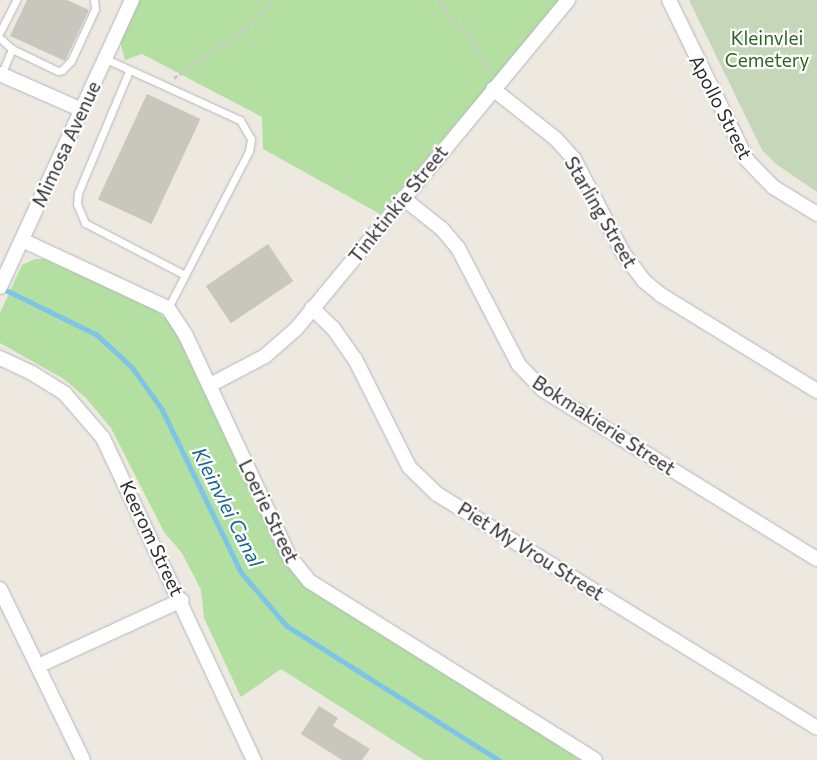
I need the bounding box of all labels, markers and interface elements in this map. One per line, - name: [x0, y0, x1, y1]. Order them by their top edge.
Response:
- park label: Kleinvlei Cemetery: [725, 27, 809, 71]
- street label: Apollo Street: [685, 51, 757, 163]
- street label: Mimosa Avenue: [27, 77, 105, 211]
- street label: Tinktinkie Street: [344, 141, 452, 267]
- street label: Starling Street: [560, 152, 642, 272]
- street label: Bokmakierie Street: [528, 370, 680, 480]
- water label: Kleinvlei Canal: [188, 443, 268, 571]
- street label: Loerie Street: [234, 456, 304, 566]
- street label: Keerom Street: [115, 477, 189, 599]
- street label: Piet My Vrou Street: [454, 497, 608, 605]

